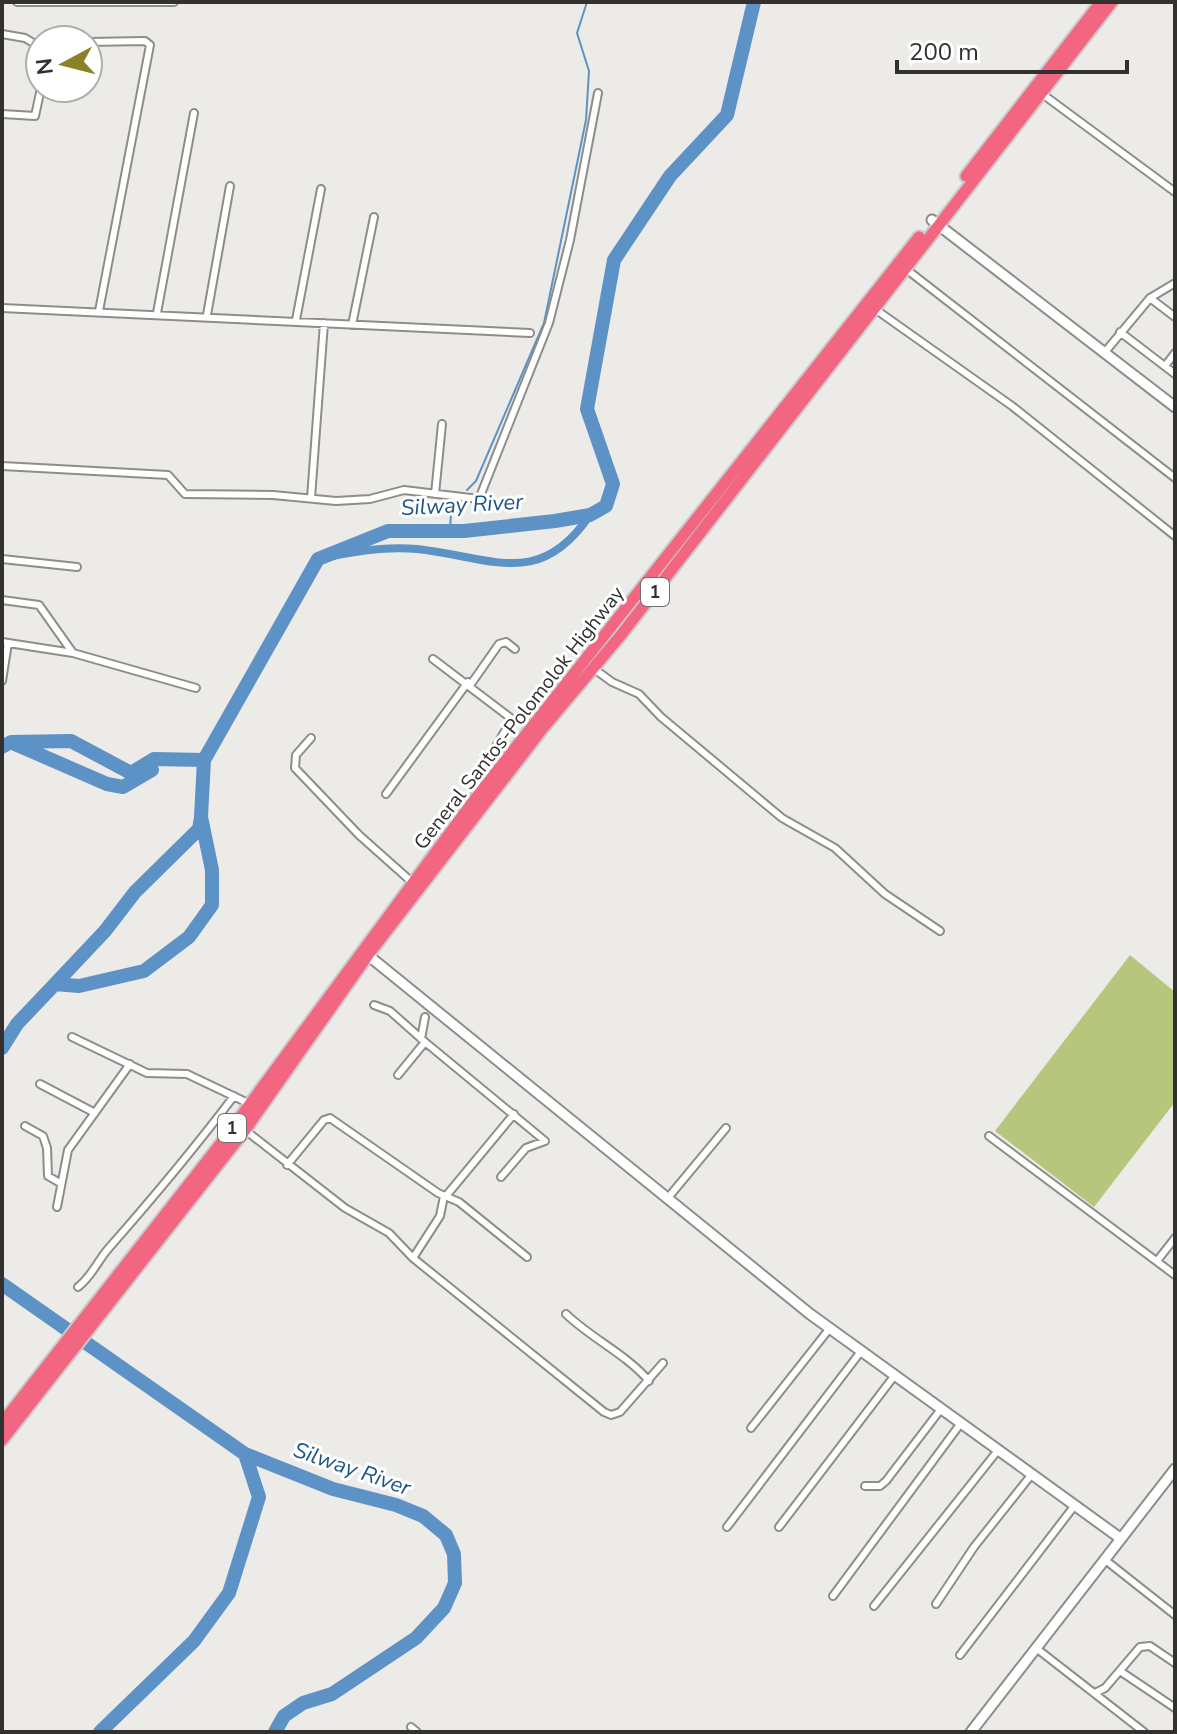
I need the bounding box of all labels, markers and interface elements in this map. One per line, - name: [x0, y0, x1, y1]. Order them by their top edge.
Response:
- north arrow: [24, 24, 104, 104]
- scale bar: [897, 24, 1127, 74]
- text: 200 m: [909, 36, 979, 68]
- text: N: [29, 56, 61, 76]
- water label: Silway River: [400, 487, 525, 523]
- road number: 1: [641, 578, 669, 606]
- street label: General Santos-Polomolok Highway: [408, 580, 631, 855]
- road number: 1: [218, 1114, 246, 1142]
- water label: Silway River: [289, 1435, 416, 1503]

